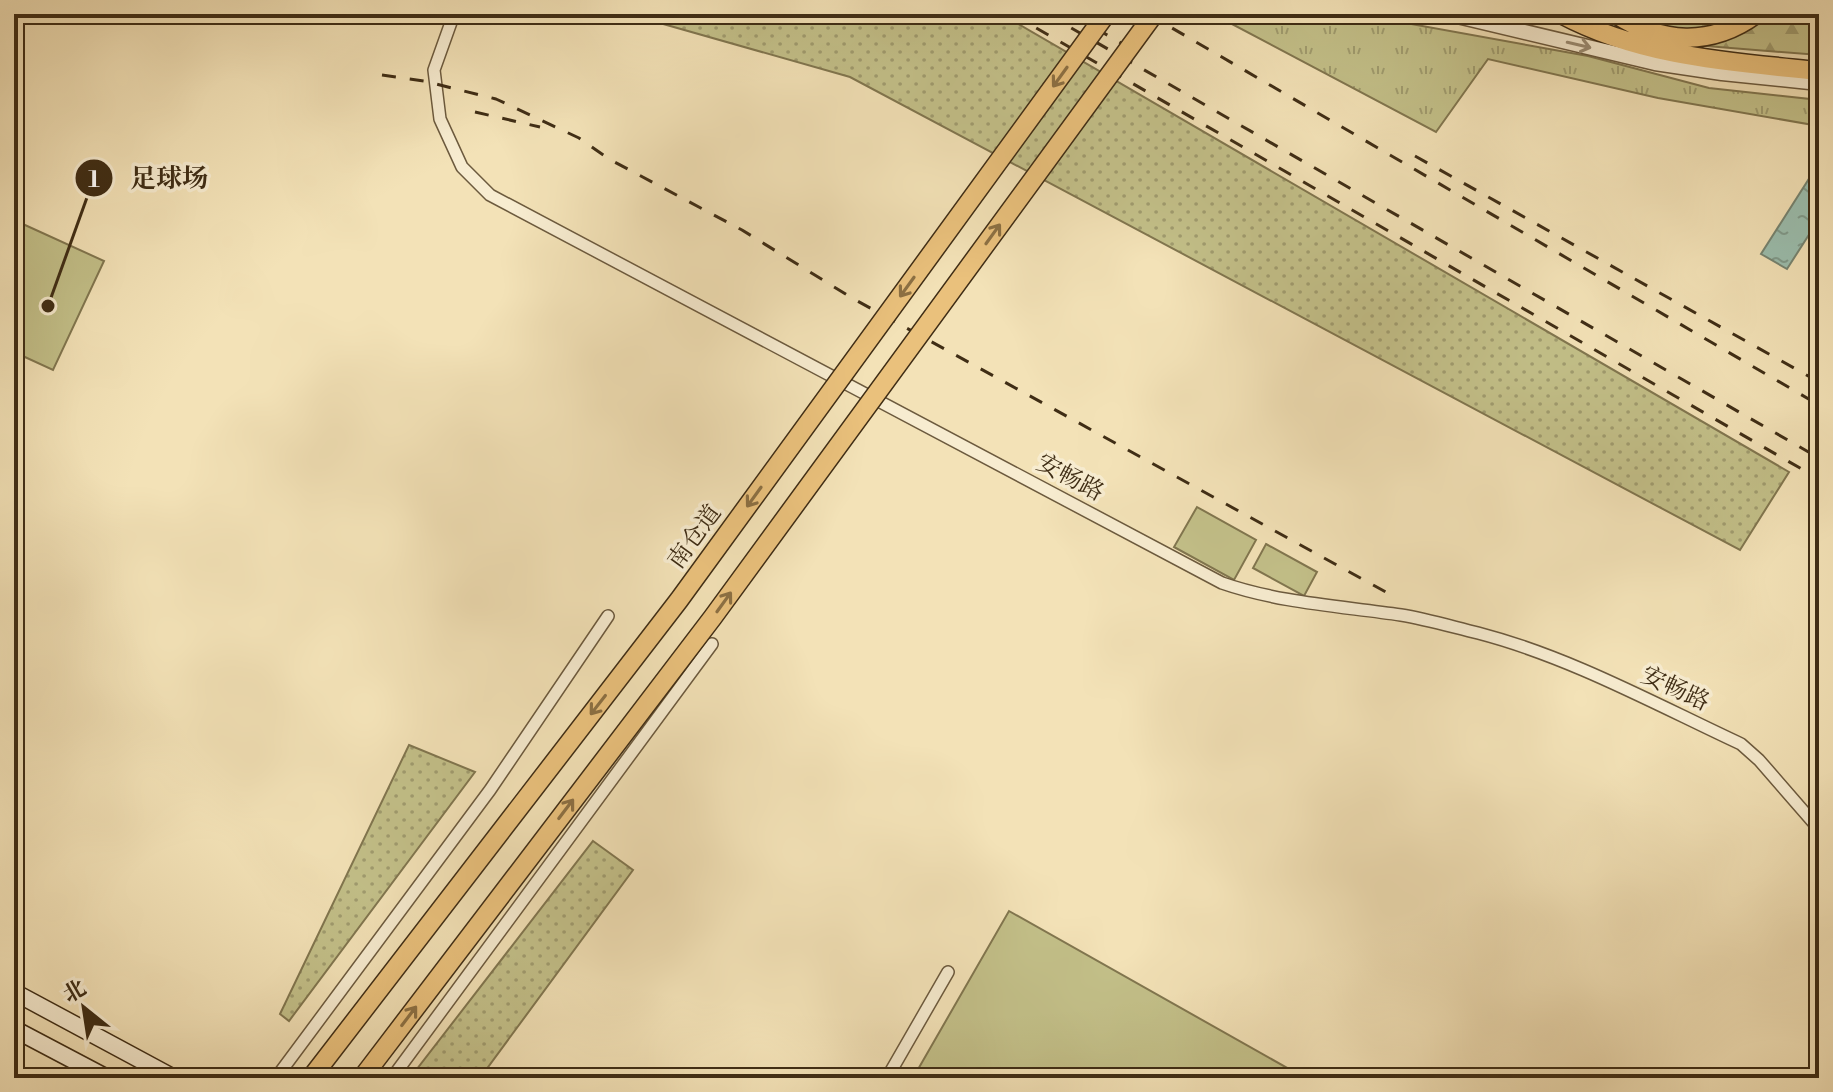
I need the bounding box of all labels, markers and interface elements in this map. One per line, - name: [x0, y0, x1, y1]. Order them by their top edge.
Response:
- one-way arrow: [1566, 39, 1592, 54]
- one-way arrow: [1052, 66, 1069, 87]
- callout: 足球场: [74, 153, 224, 203]
- text: 足球场: [130, 163, 208, 195]
- text: 1: [88, 165, 100, 195]
- one-way arrow: [985, 224, 1002, 246]
- one-way arrow: [899, 276, 916, 297]
- street label: 安畅路: [1031, 448, 1109, 508]
- one-way arrow: [746, 486, 762, 508]
- street label: 南仓道: [662, 499, 728, 575]
- one-way arrow: [715, 592, 732, 613]
- street label: 安畅路: [1636, 660, 1714, 718]
- one-way arrow: [589, 694, 606, 715]
- one-way arrow: [558, 799, 575, 820]
- north arrow: [44, 968, 124, 1048]
- text: 北: [58, 975, 91, 1009]
- one-way arrow: [400, 1006, 417, 1027]

